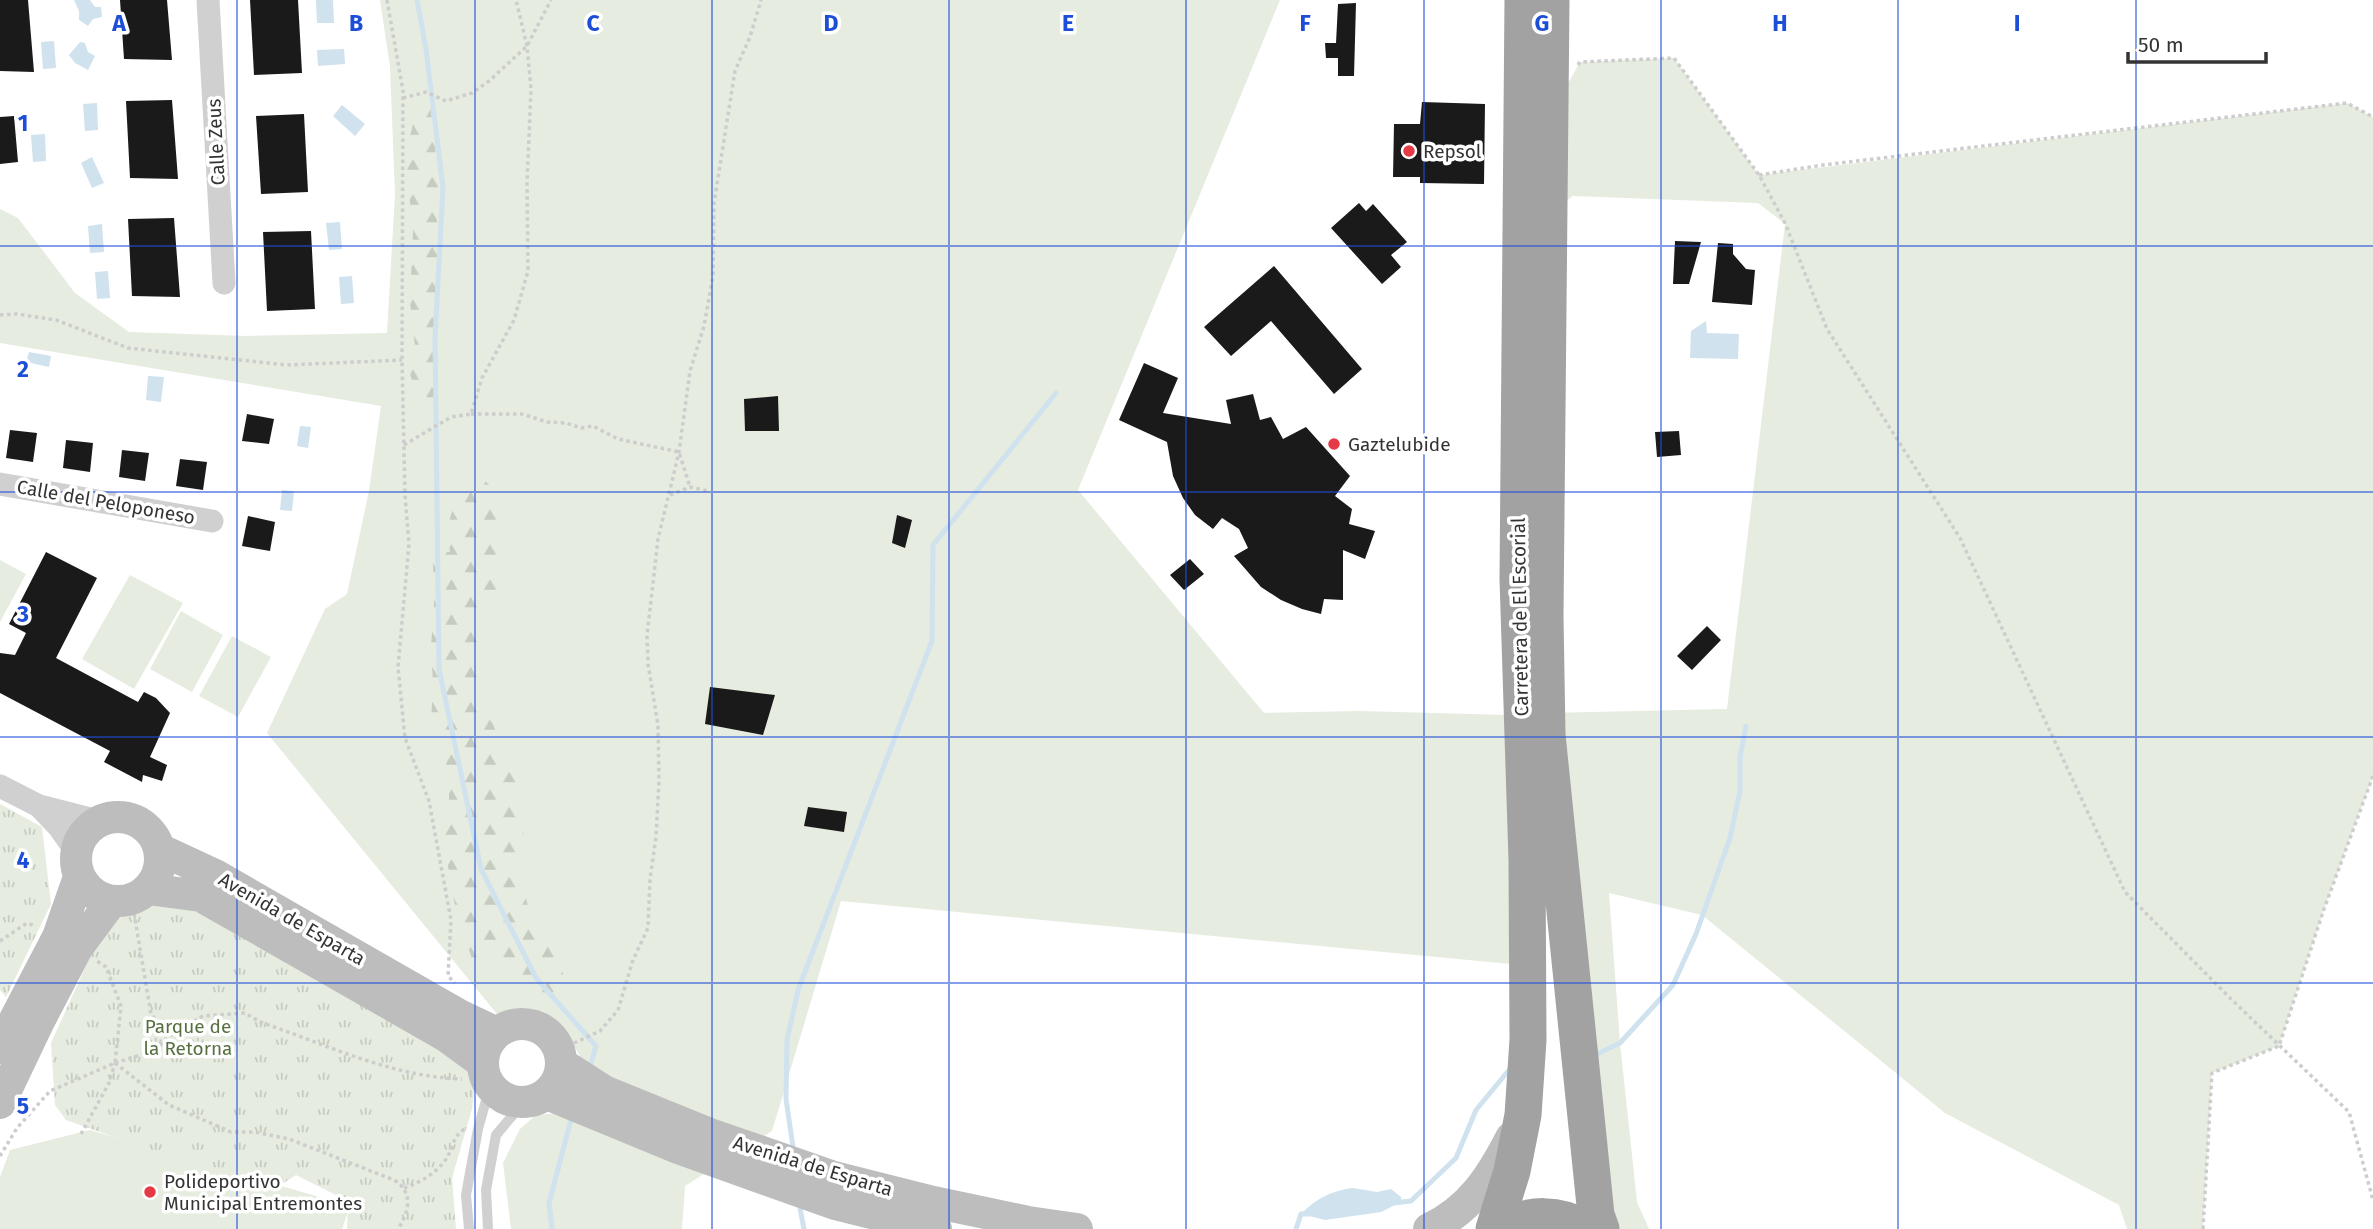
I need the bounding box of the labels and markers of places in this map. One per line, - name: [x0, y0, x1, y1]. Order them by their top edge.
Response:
- place label: Repsol: [1423, 140, 1482, 163]
- marker: Repsol: [1401, 143, 1417, 159]
- place label: Gaztelubide: [1348, 433, 1451, 456]
- marker: Gaztelubide: [1326, 436, 1342, 452]
- place label: Polideportivo Municipal Entremontes: [164, 1170, 362, 1215]
- marker: Polideportivo Municipal Entremontes: [142, 1184, 158, 1200]

